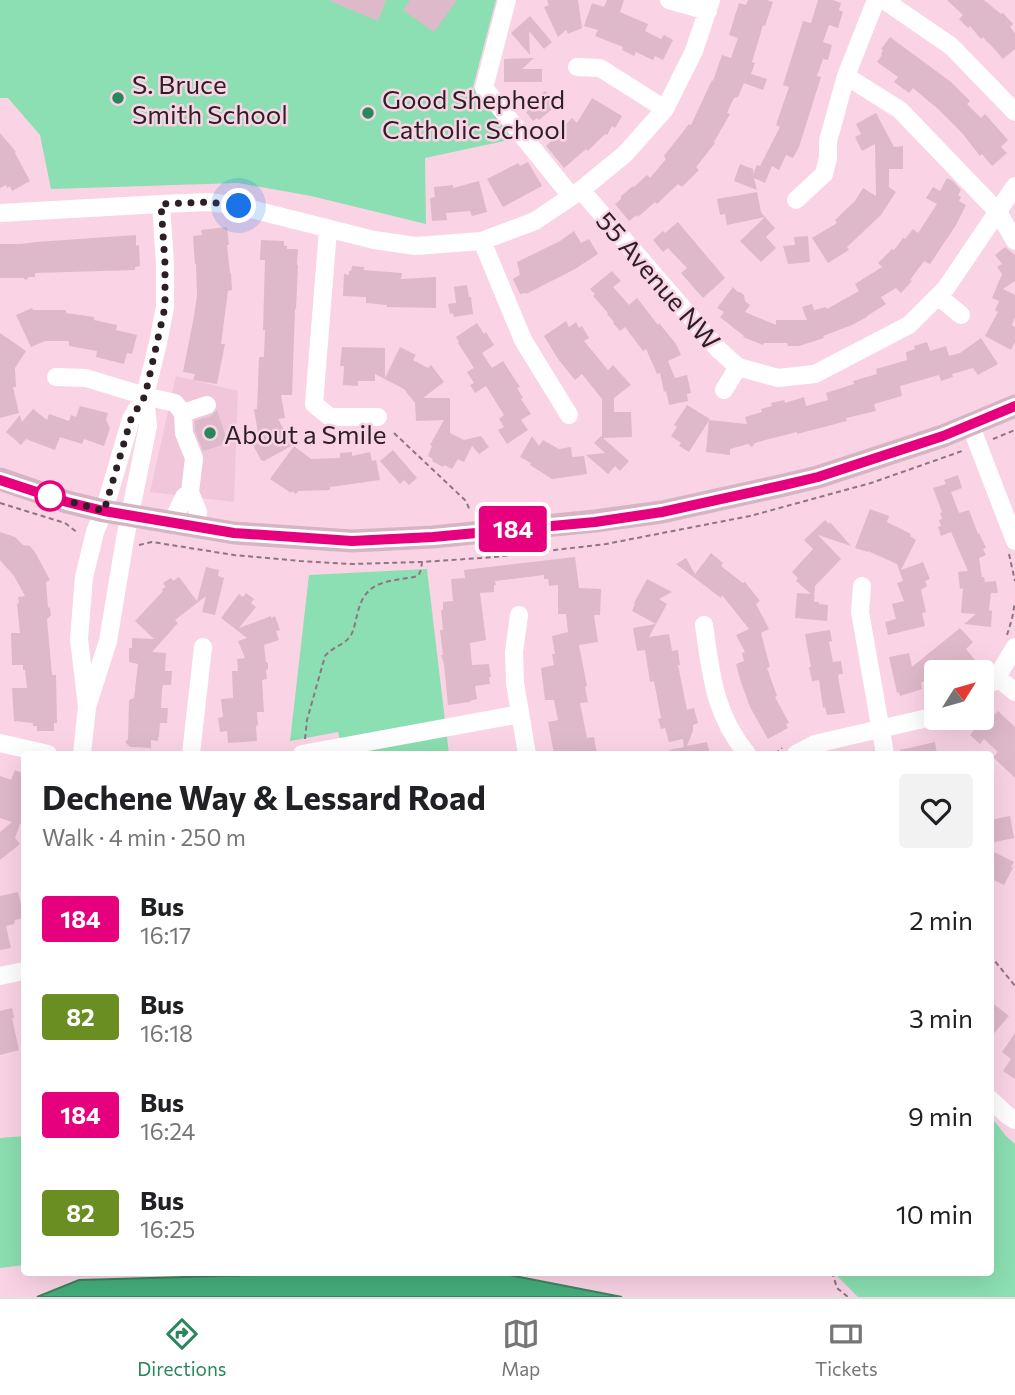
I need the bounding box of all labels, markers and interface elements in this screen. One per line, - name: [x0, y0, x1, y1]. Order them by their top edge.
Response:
- place label: S. Bruce Smith School: [132, 68, 288, 129]
- place label: Good Shepherd Catholic School: [382, 83, 566, 144]
- marker: S. Bruce Smith School: [110, 90, 126, 106]
- marker: Good Shepherd Catholic School: [360, 105, 376, 121]
- your location: [221, 188, 256, 223]
- street label: 55 Avenue NW: [591, 205, 727, 355]
- place label: About a Smile: [224, 418, 387, 449]
- marker: About a Smile: [202, 425, 218, 441]
- unlabelled marker: [35, 481, 65, 511]
- line badge: 184: [473, 506, 553, 552]
- text: 184: [493, 514, 533, 543]
- north arrow: [924, 660, 994, 730]
- map controls: [924, 660, 994, 730]
- button: heart: [899, 774, 973, 848]
- text: Dechene Way & Lessard Road: [42, 776, 486, 817]
- text: Walk · 4 min · 250 m: [42, 823, 246, 851]
- text: Bus: [140, 890, 184, 921]
- text: 184: [60, 904, 101, 933]
- text: 2 min: [909, 904, 973, 935]
- text: 16:17: [140, 921, 191, 949]
- text: Bus: [140, 988, 184, 1019]
- text: 82: [66, 1002, 95, 1031]
- text: 3 min: [909, 1002, 973, 1033]
- text: 16:18: [140, 1019, 193, 1047]
- text: Bus: [140, 1086, 184, 1117]
- text: 184: [60, 1100, 101, 1129]
- text: 9 min: [908, 1100, 973, 1131]
- text: 16:24: [140, 1117, 195, 1145]
- text: Bus: [140, 1184, 184, 1215]
- text: 82: [66, 1198, 95, 1227]
- text: 10 min: [896, 1198, 973, 1229]
- text: 16:25: [140, 1215, 195, 1243]
- tab: Directions: [137, 1315, 226, 1380]
- tab: Map: [501, 1315, 540, 1380]
- tab: Tickets: [815, 1315, 878, 1380]

